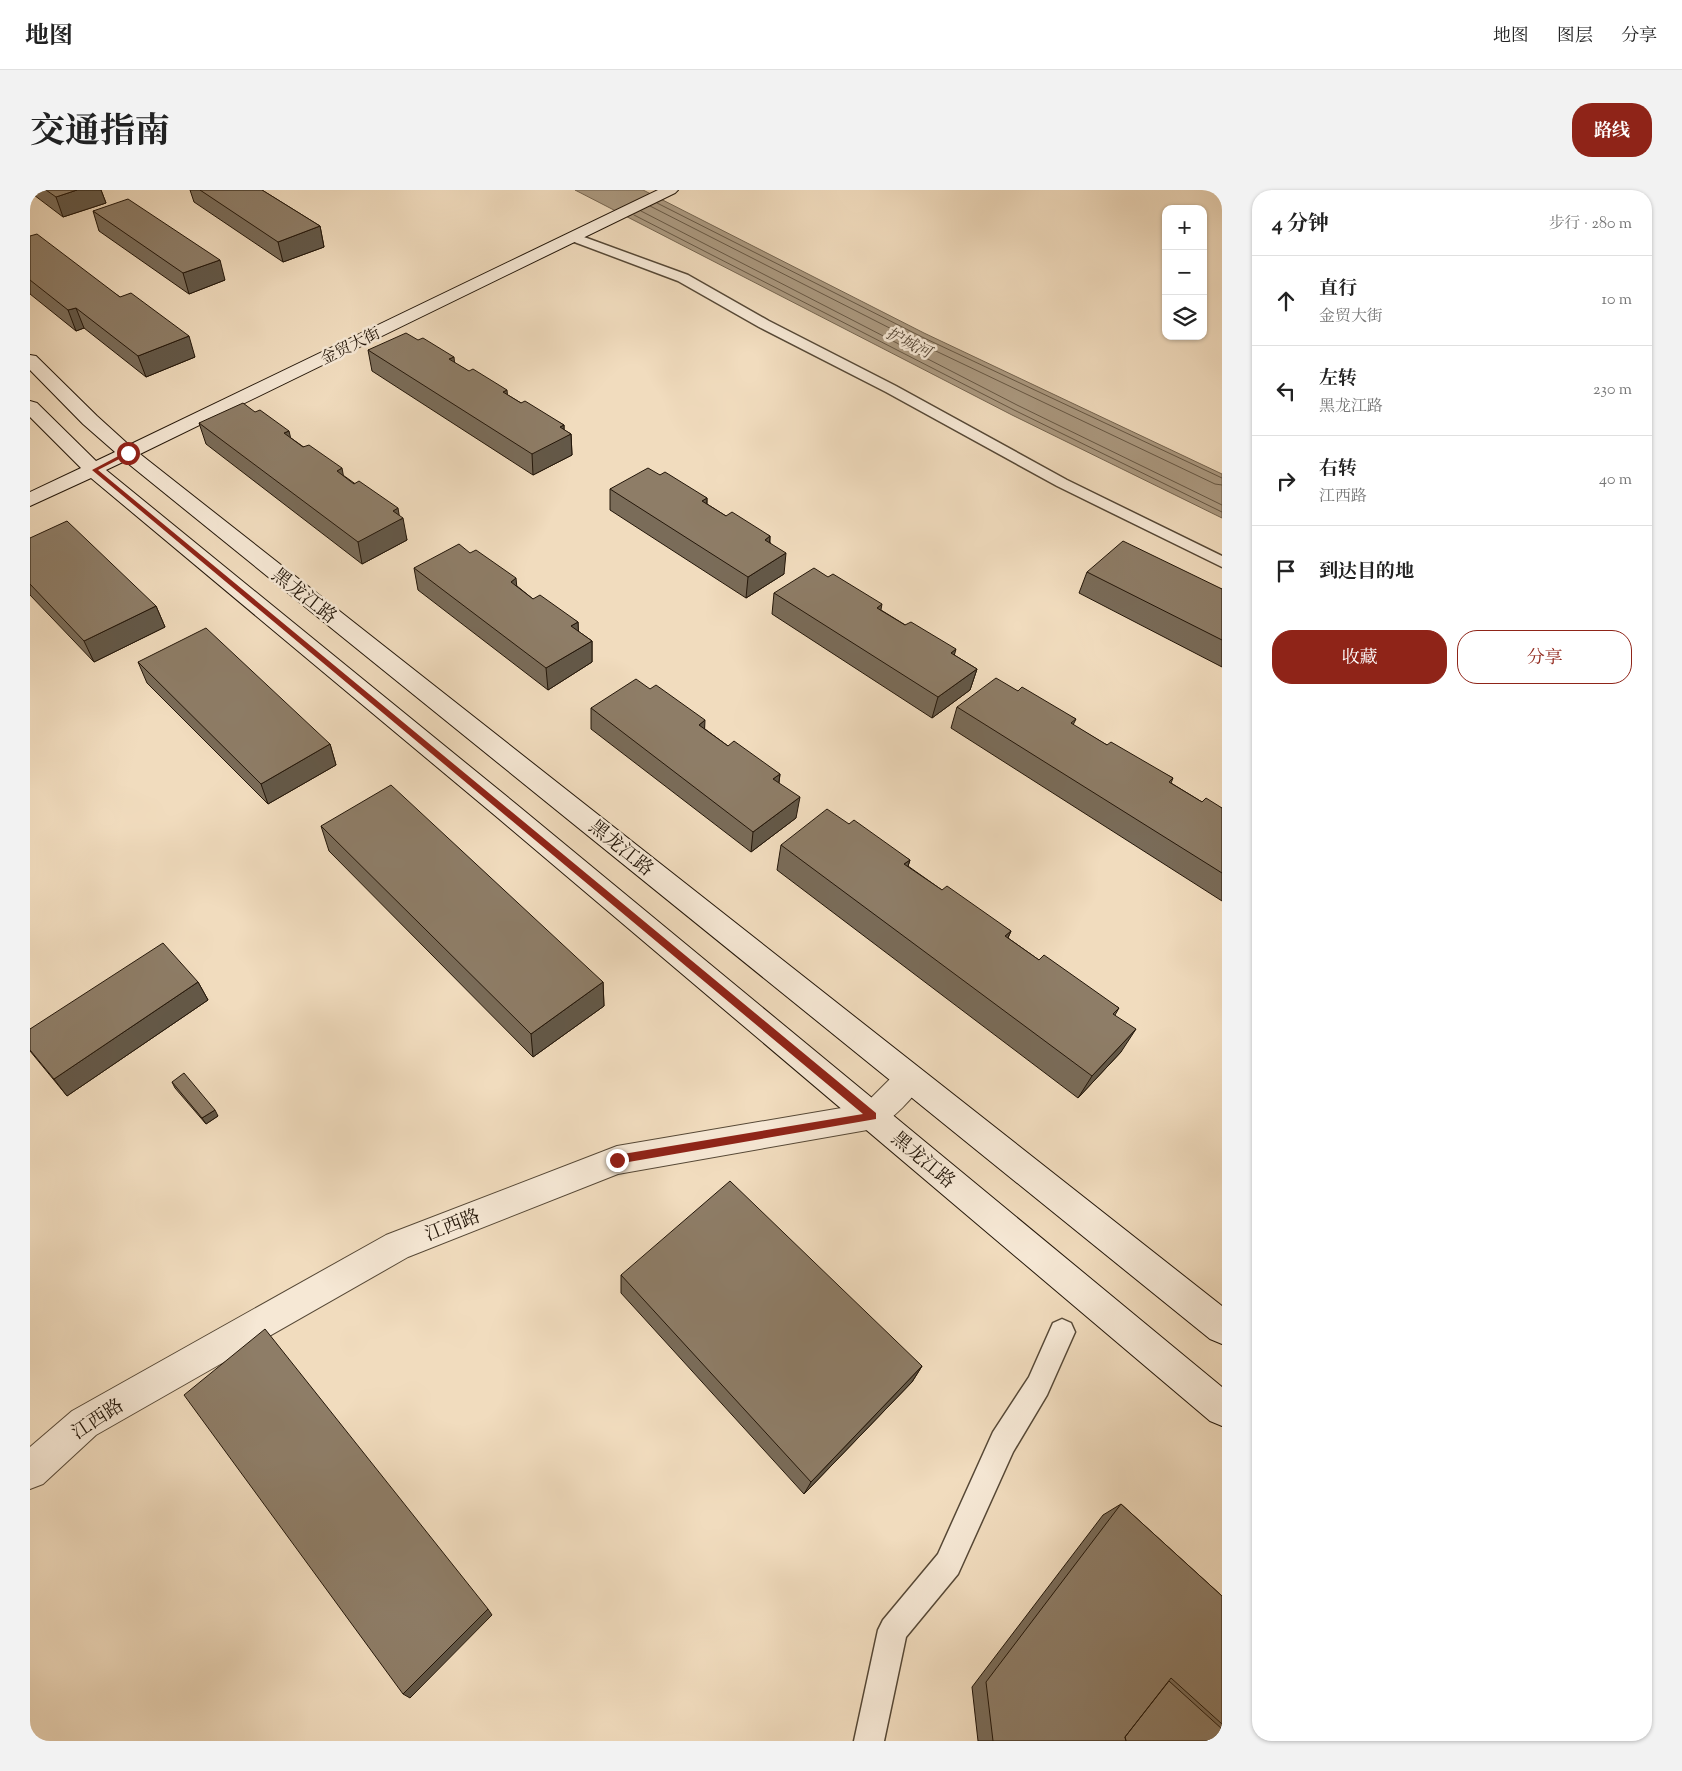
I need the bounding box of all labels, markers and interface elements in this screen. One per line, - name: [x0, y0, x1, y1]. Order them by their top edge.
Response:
- text: 地图: [25, 20, 73, 54]
- text: 地图: [1493, 24, 1529, 50]
- text: 图层: [1557, 24, 1593, 50]
- text: 分享: [1621, 24, 1657, 50]
- button: 路线: [1572, 103, 1652, 157]
- text: 交通指南: [30, 108, 170, 159]
- map controls: [1162, 205, 1207, 340]
- button: +: [1162, 205, 1207, 250]
- text: 4 分钟: [1272, 210, 1329, 240]
- text: 步行 · 280 m: [1549, 213, 1632, 236]
- button: −: [1162, 250, 1207, 295]
- text: 直行: [1319, 276, 1357, 303]
- icon: ahead: [1272, 287, 1300, 315]
- text: 10 m: [1602, 289, 1632, 312]
- button: layers: [1162, 295, 1207, 340]
- text: 金贸大街: [1319, 306, 1383, 329]
- street label: 金贸大街: [317, 323, 385, 372]
- water label: 护城河: [881, 323, 937, 366]
- text: 左转: [1319, 366, 1357, 393]
- icon: left: [1272, 377, 1300, 405]
- text: 230 m: [1593, 379, 1632, 402]
- text: 黑龙江路: [1319, 396, 1383, 419]
- route start: [117, 442, 140, 465]
- text: 右转: [1319, 456, 1357, 483]
- icon: right: [1272, 467, 1300, 495]
- text: 40 m: [1599, 469, 1632, 492]
- text: 江西路: [1319, 486, 1367, 509]
- icon: arrive: [1272, 557, 1300, 585]
- text: 到达目的地: [1319, 559, 1414, 586]
- street label: 黑龙江路: [265, 563, 342, 631]
- button: 收藏: [1272, 630, 1447, 684]
- button: 分享: [1457, 630, 1632, 684]
- street label: 黑龙江路: [582, 815, 658, 883]
- street label: 黑龙江路: [885, 1126, 960, 1196]
- route end: [606, 1149, 629, 1172]
- street label: 江西路: [421, 1204, 484, 1249]
- street label: 江西路: [67, 1393, 130, 1447]

